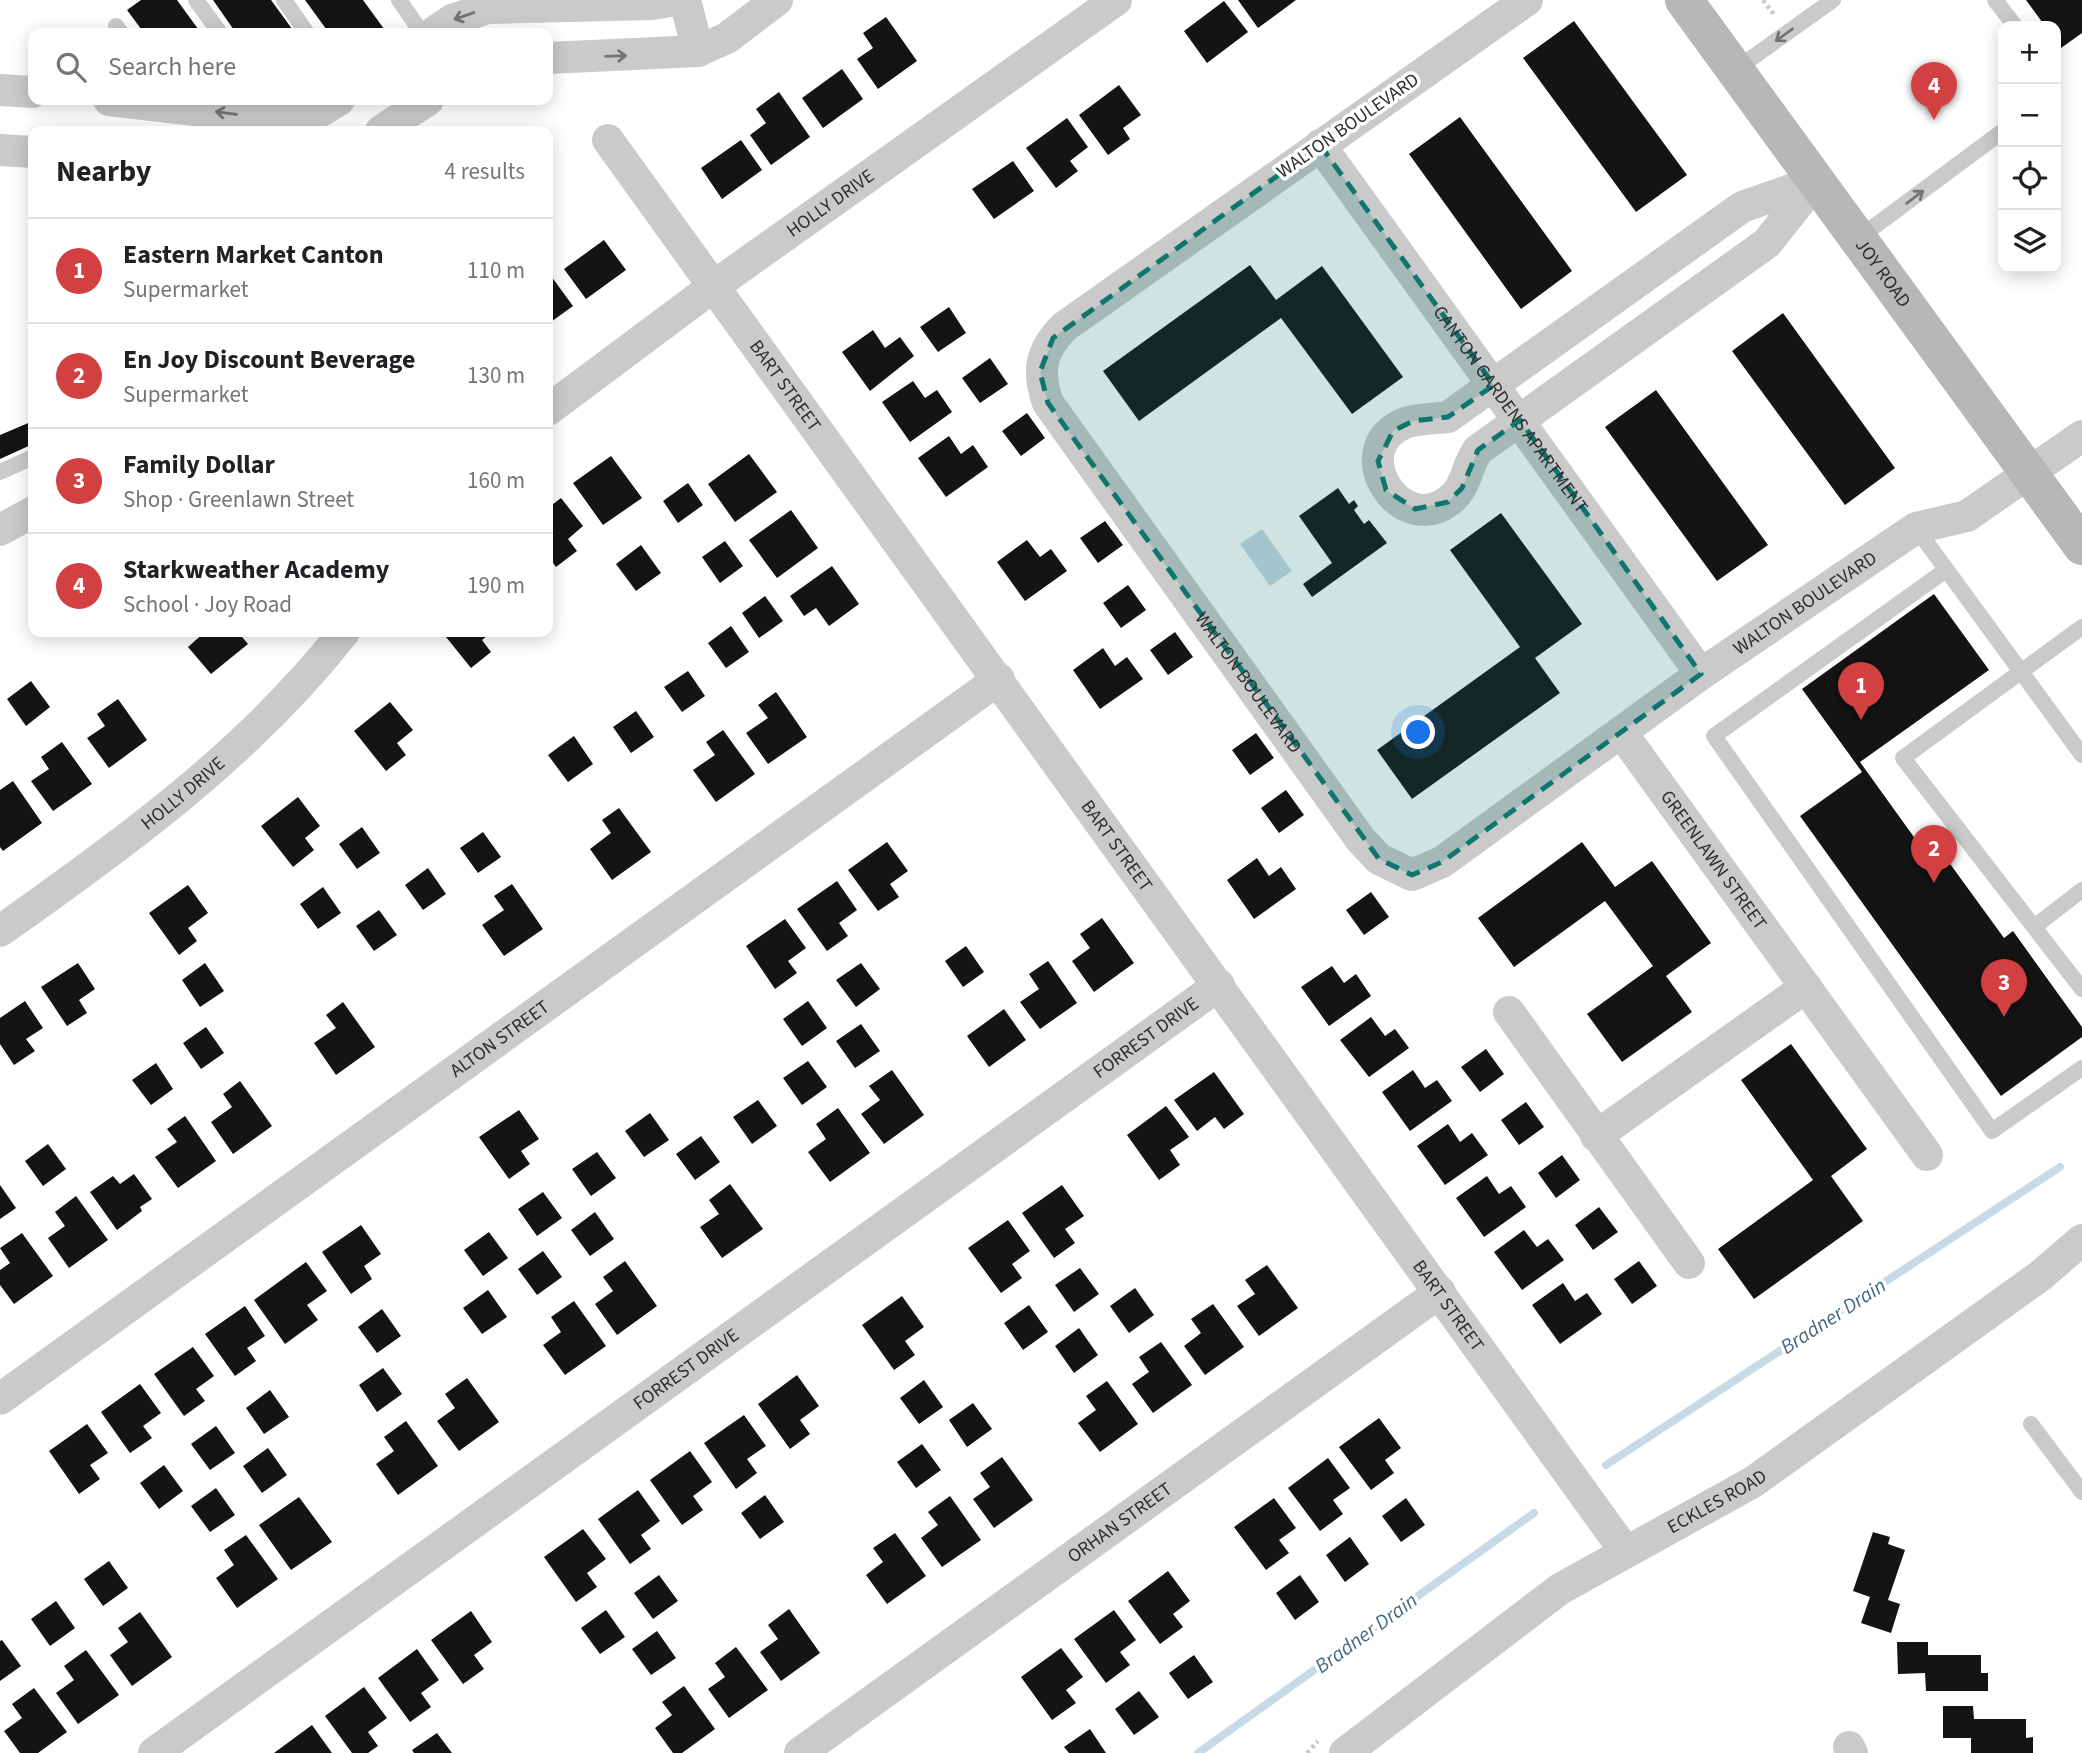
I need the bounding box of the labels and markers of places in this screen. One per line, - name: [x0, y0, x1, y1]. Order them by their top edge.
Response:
- pin: 4: [1911, 62, 1957, 120]
- pin: 1: [1838, 662, 1884, 720]
- pin: 2: [1911, 825, 1957, 883]
- pin: 3: [1981, 959, 2027, 1017]

